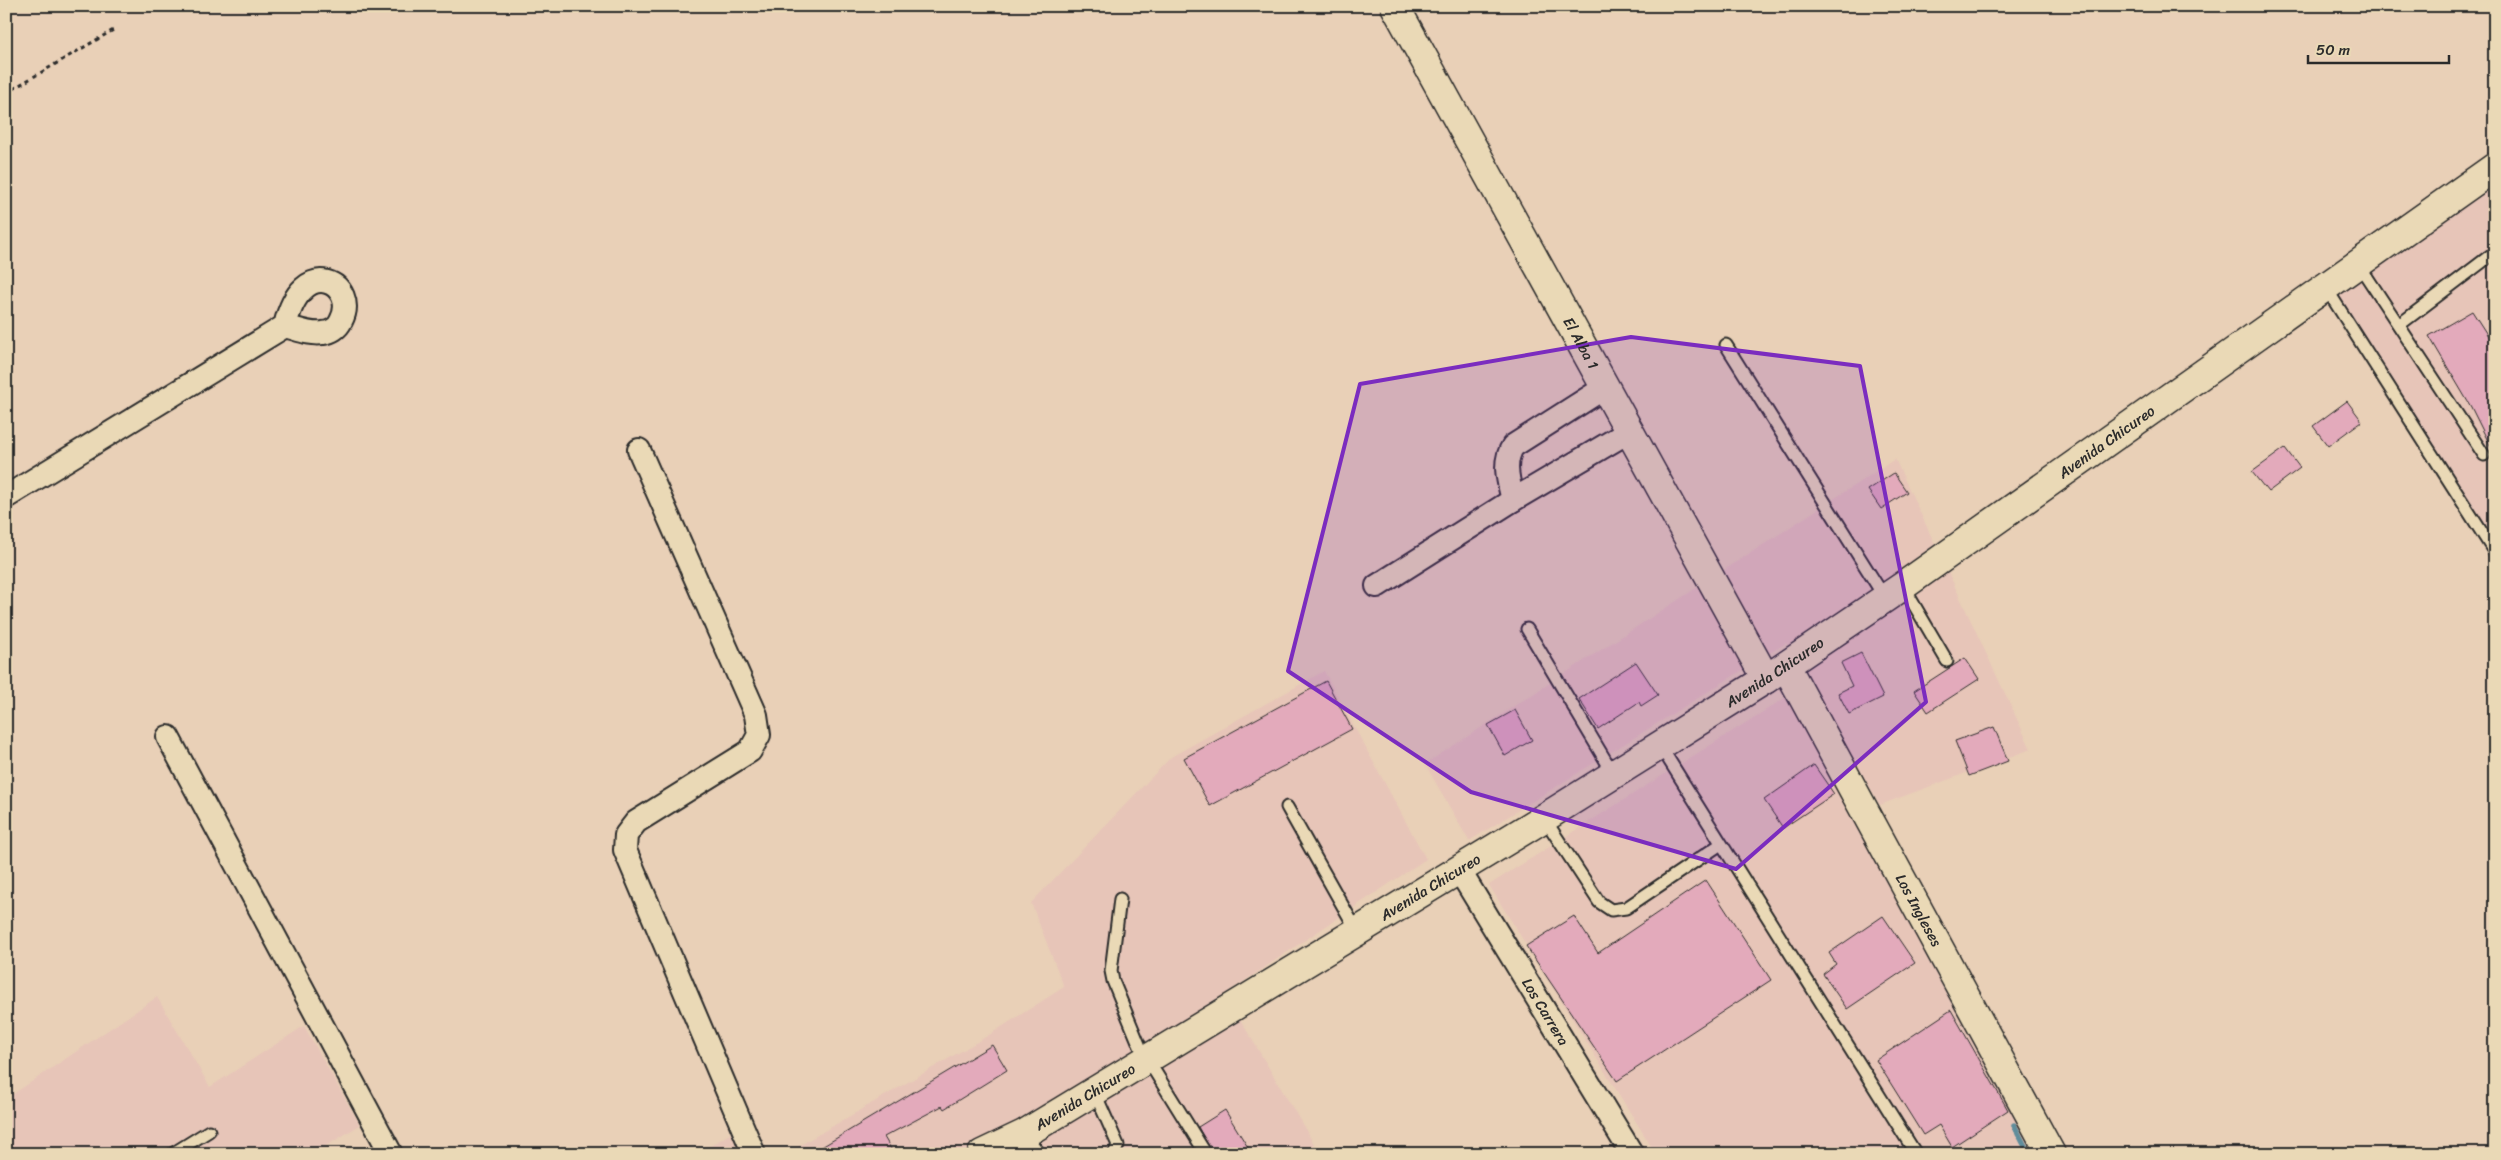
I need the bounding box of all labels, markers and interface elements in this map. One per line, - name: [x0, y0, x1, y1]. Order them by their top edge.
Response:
- scale bar: [2308, 32, 2450, 64]
- text: 50 m: [2316, 37, 2351, 63]
- street label: El Alba 1: [1556, 312, 1606, 374]
- street label: Avenida Chicureo: [2052, 398, 2161, 486]
- street label: Avenida Chicureo: [1719, 630, 1830, 715]
- street label: Avenida Chicureo: [1374, 846, 1486, 928]
- street label: Los Ingleses: [1888, 869, 1950, 952]
- street label: Los Carrera: [1515, 973, 1576, 1051]
- street label: Avenida Chicureo: [1029, 1056, 1141, 1138]

